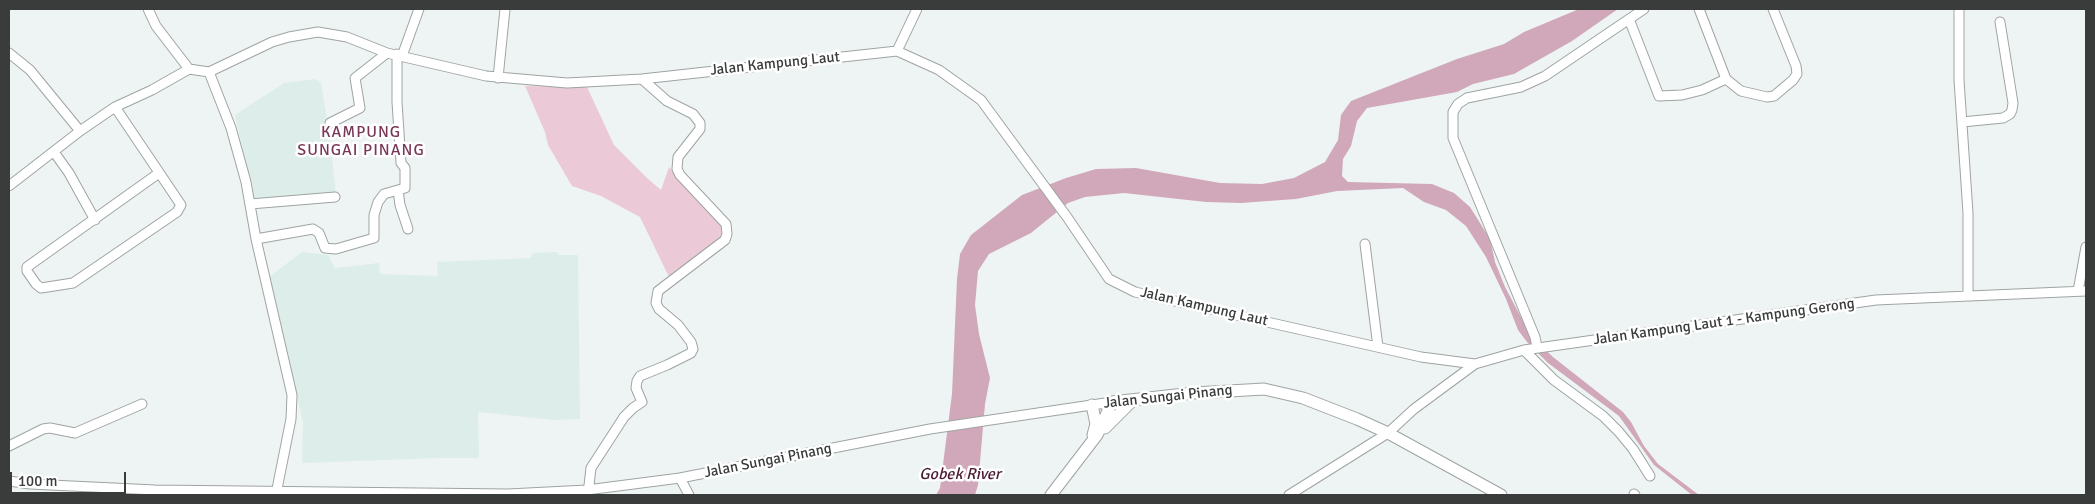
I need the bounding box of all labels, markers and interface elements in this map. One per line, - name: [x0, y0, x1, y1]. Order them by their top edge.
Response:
- street label: Jalan Kampung Laut: [709, 48, 841, 80]
- district label: KAMPUNG SUNGAI PINANG: [296, 123, 426, 161]
- street label: Jalan Kampung Laut: [1139, 284, 1269, 330]
- street label: Jalan Kampung Laut 1 - Kampung Gerong: [1592, 295, 1856, 349]
- street label: Jalan Sungai Pinang: [1103, 381, 1233, 413]
- street label: Jalan Sungai Pinang: [703, 440, 833, 482]
- scale bar: [12, 462, 129, 494]
- water label: Gobek River: [919, 465, 1001, 485]
- text: 100 m: [18, 472, 58, 490]

